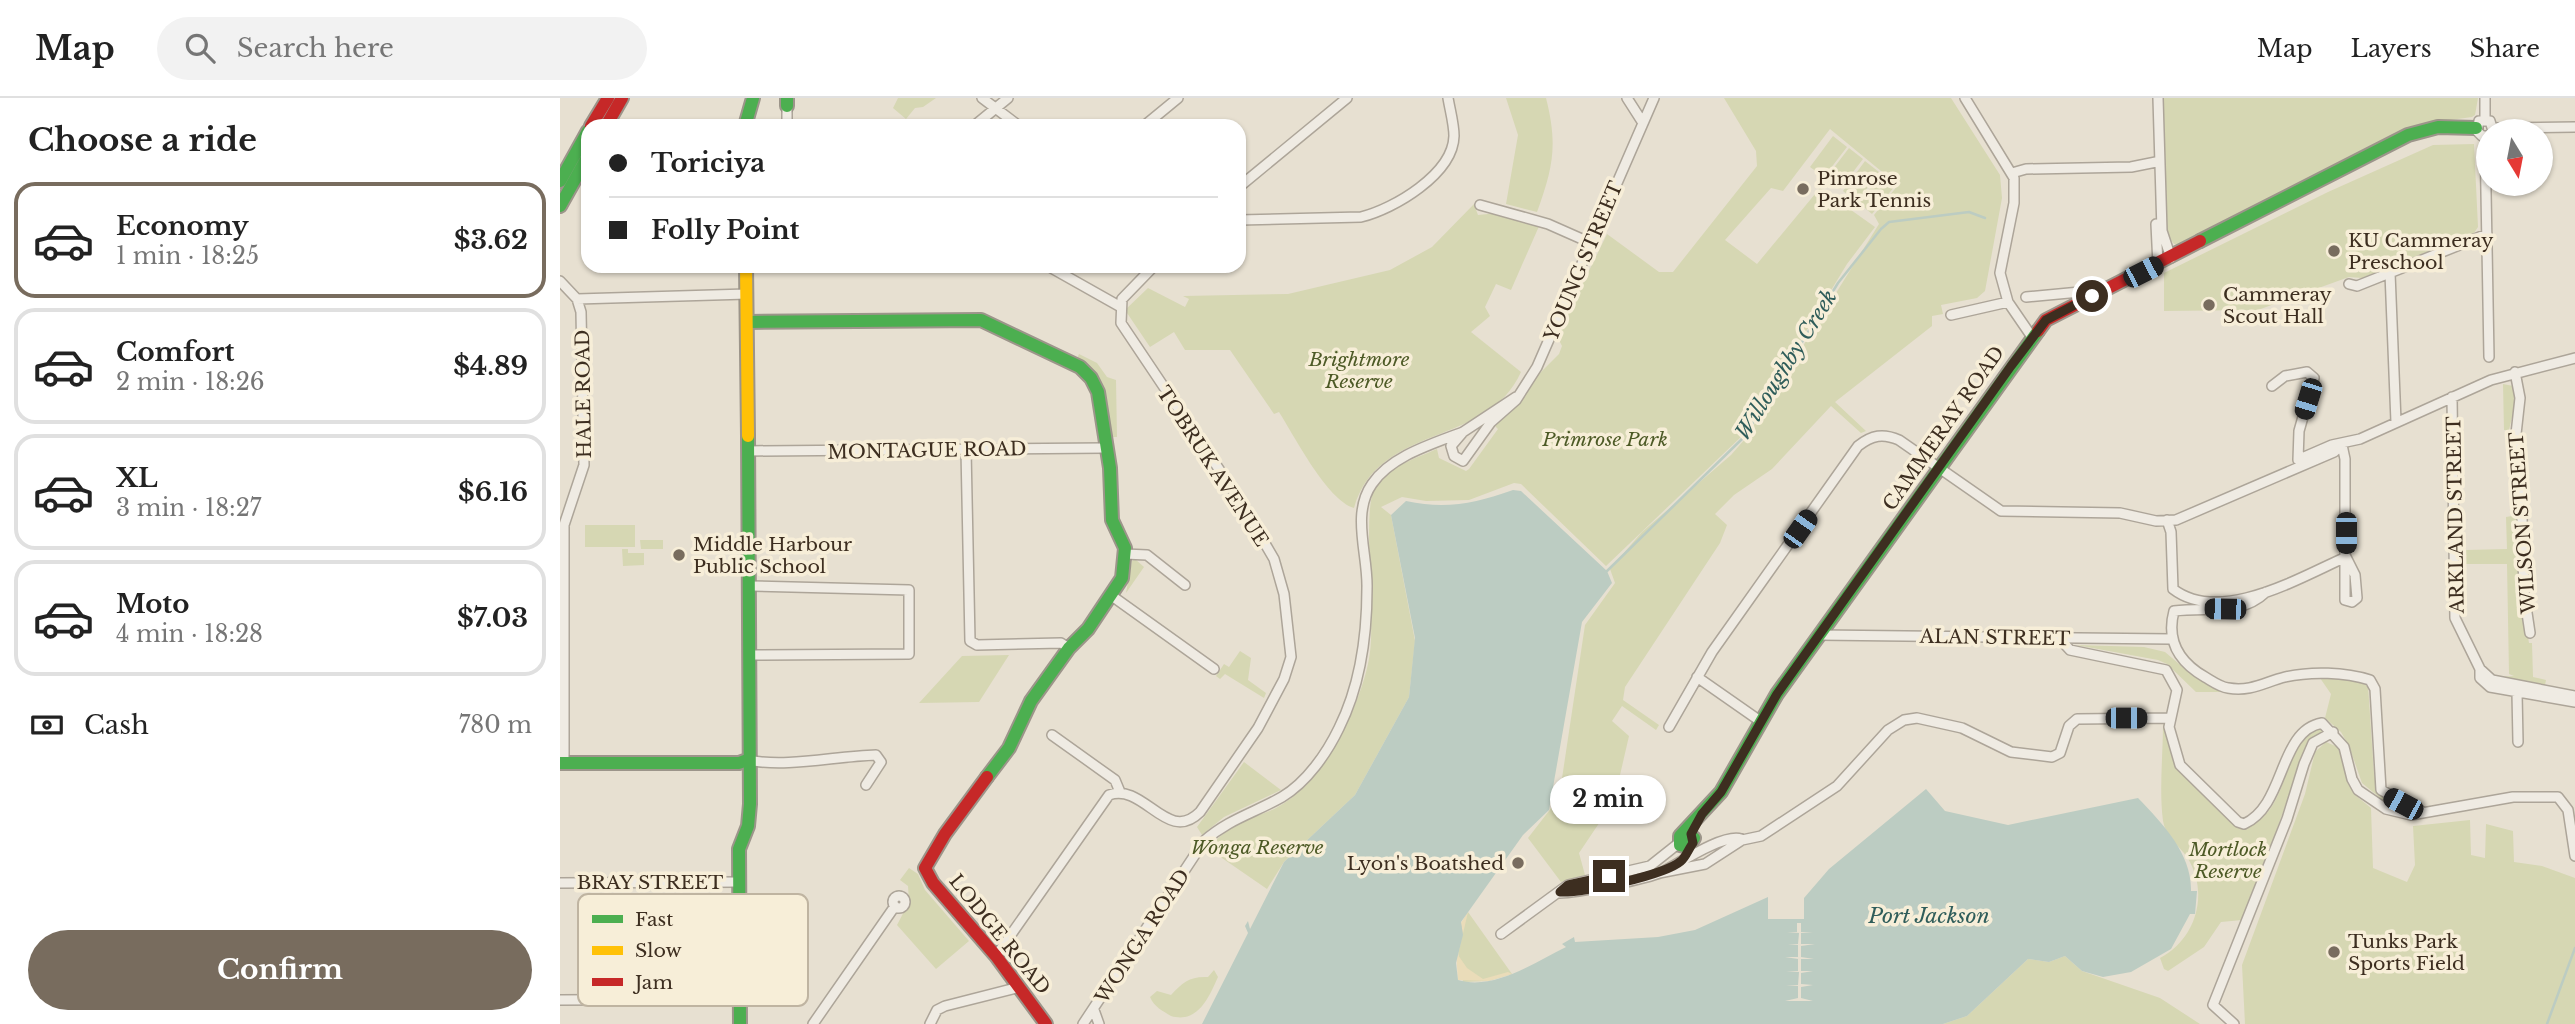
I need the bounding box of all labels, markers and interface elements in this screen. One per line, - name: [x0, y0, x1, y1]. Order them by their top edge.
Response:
- search box: [157, 17, 647, 80]
- text: Map: [35, 28, 115, 69]
- icon: search: [181, 29, 219, 67]
- text: Search here: [237, 32, 394, 64]
- text: Map: [2257, 34, 2313, 63]
- text: Layers: [2351, 34, 2432, 63]
- text: Share: [2470, 34, 2540, 63]
- north arrow: [2476, 119, 2553, 196]
- map controls: [2476, 119, 2553, 196]
- text: Choose a ride: [28, 120, 257, 160]
- text: Toriciya: [651, 147, 765, 179]
- place label: Pimrose Park Tennis: [1817, 167, 1931, 212]
- street label: YOUNG STREET: [1539, 178, 1627, 345]
- marker: Pimrose Park Tennis: [1795, 181, 1811, 197]
- icon: car: [32, 209, 95, 272]
- text: Economy: [116, 210, 249, 242]
- text: Folly Point: [651, 214, 800, 246]
- text: $3.62: [454, 224, 528, 256]
- place label: KU Cammeray Preschool: [2348, 229, 2493, 274]
- text: 1 min · 18:25: [116, 242, 259, 270]
- marker: KU Cammeray Preschool: [2326, 243, 2342, 259]
- car: [2120, 253, 2167, 291]
- route start: [2076, 280, 2108, 312]
- place label: Cammeray Scout Hall: [2223, 283, 2332, 328]
- water label: Willoughby Creek: [1729, 285, 1843, 445]
- marker: Cammeray Scout Hall: [2201, 297, 2217, 313]
- street label: HALE ROAD: [571, 329, 596, 459]
- icon: car: [32, 335, 95, 398]
- text: Comfort: [116, 336, 234, 368]
- street label: CAMMERAY ROAD: [1878, 342, 2009, 515]
- park label: Brightmore Reserve: [1308, 348, 1410, 393]
- text: $4.89: [453, 350, 528, 382]
- text: 2 min · 18:26: [116, 368, 265, 396]
- car: [2292, 376, 2325, 422]
- street label: TOBRUK AVENUE: [1152, 382, 1273, 551]
- street label: ARKLAND STREET: [2442, 416, 2469, 615]
- park label: Primrose Park: [1541, 428, 1668, 451]
- street label: WILSON STREET: [2505, 431, 2540, 615]
- street label: MONTAGUE ROAD: [827, 437, 1027, 464]
- icon: car: [32, 461, 95, 524]
- text: XL: [116, 462, 158, 494]
- text: $6.16: [458, 476, 528, 508]
- text: 3 min · 18:27: [116, 494, 261, 522]
- car: [1780, 506, 1821, 552]
- car: [2336, 512, 2357, 554]
- place label: Middle Harbour Public School: [693, 533, 852, 578]
- marker: Middle Harbour Public School: [671, 547, 687, 563]
- icon: car: [32, 587, 95, 650]
- text: Moto: [116, 588, 189, 620]
- car: [2204, 598, 2247, 620]
- text: $7.03: [457, 602, 528, 634]
- text: 4 min · 18:28: [116, 620, 263, 648]
- street label: ALAN STREET: [1918, 625, 2071, 650]
- icon: cash: [28, 706, 66, 744]
- car: [2106, 708, 2148, 729]
- text: Cash: [84, 709, 149, 741]
- text: 780 m: [459, 711, 532, 739]
- callout: 2 min: [1551, 774, 1667, 824]
- text: 2 min: [1572, 785, 1644, 813]
- car: [2380, 785, 2427, 823]
- park label: Wonga Reserve: [1190, 836, 1324, 859]
- park label: Mortlock Reserve: [2188, 838, 2267, 883]
- place label: Lyon's Boatshed: [1347, 852, 1504, 875]
- marker: Lyon's Boatshed: [1510, 855, 1526, 871]
- route end: [1593, 860, 1625, 892]
- street label: WONGA ROAD: [1090, 865, 1194, 1009]
- street label: LODGE ROAD: [944, 870, 1055, 999]
- street label: BRAY STREET: [577, 871, 723, 894]
- legend: [578, 894, 808, 1006]
- water label: Port Jackson: [1867, 903, 1990, 929]
- text: Fast: [635, 908, 674, 931]
- button: Confirm: [28, 930, 532, 1010]
- place label: Tunks Park Sports Field: [2348, 930, 2465, 975]
- text: Slow: [635, 939, 682, 962]
- marker: Tunks Park Sports Field: [2326, 944, 2342, 960]
- text: Jam: [632, 971, 673, 994]

